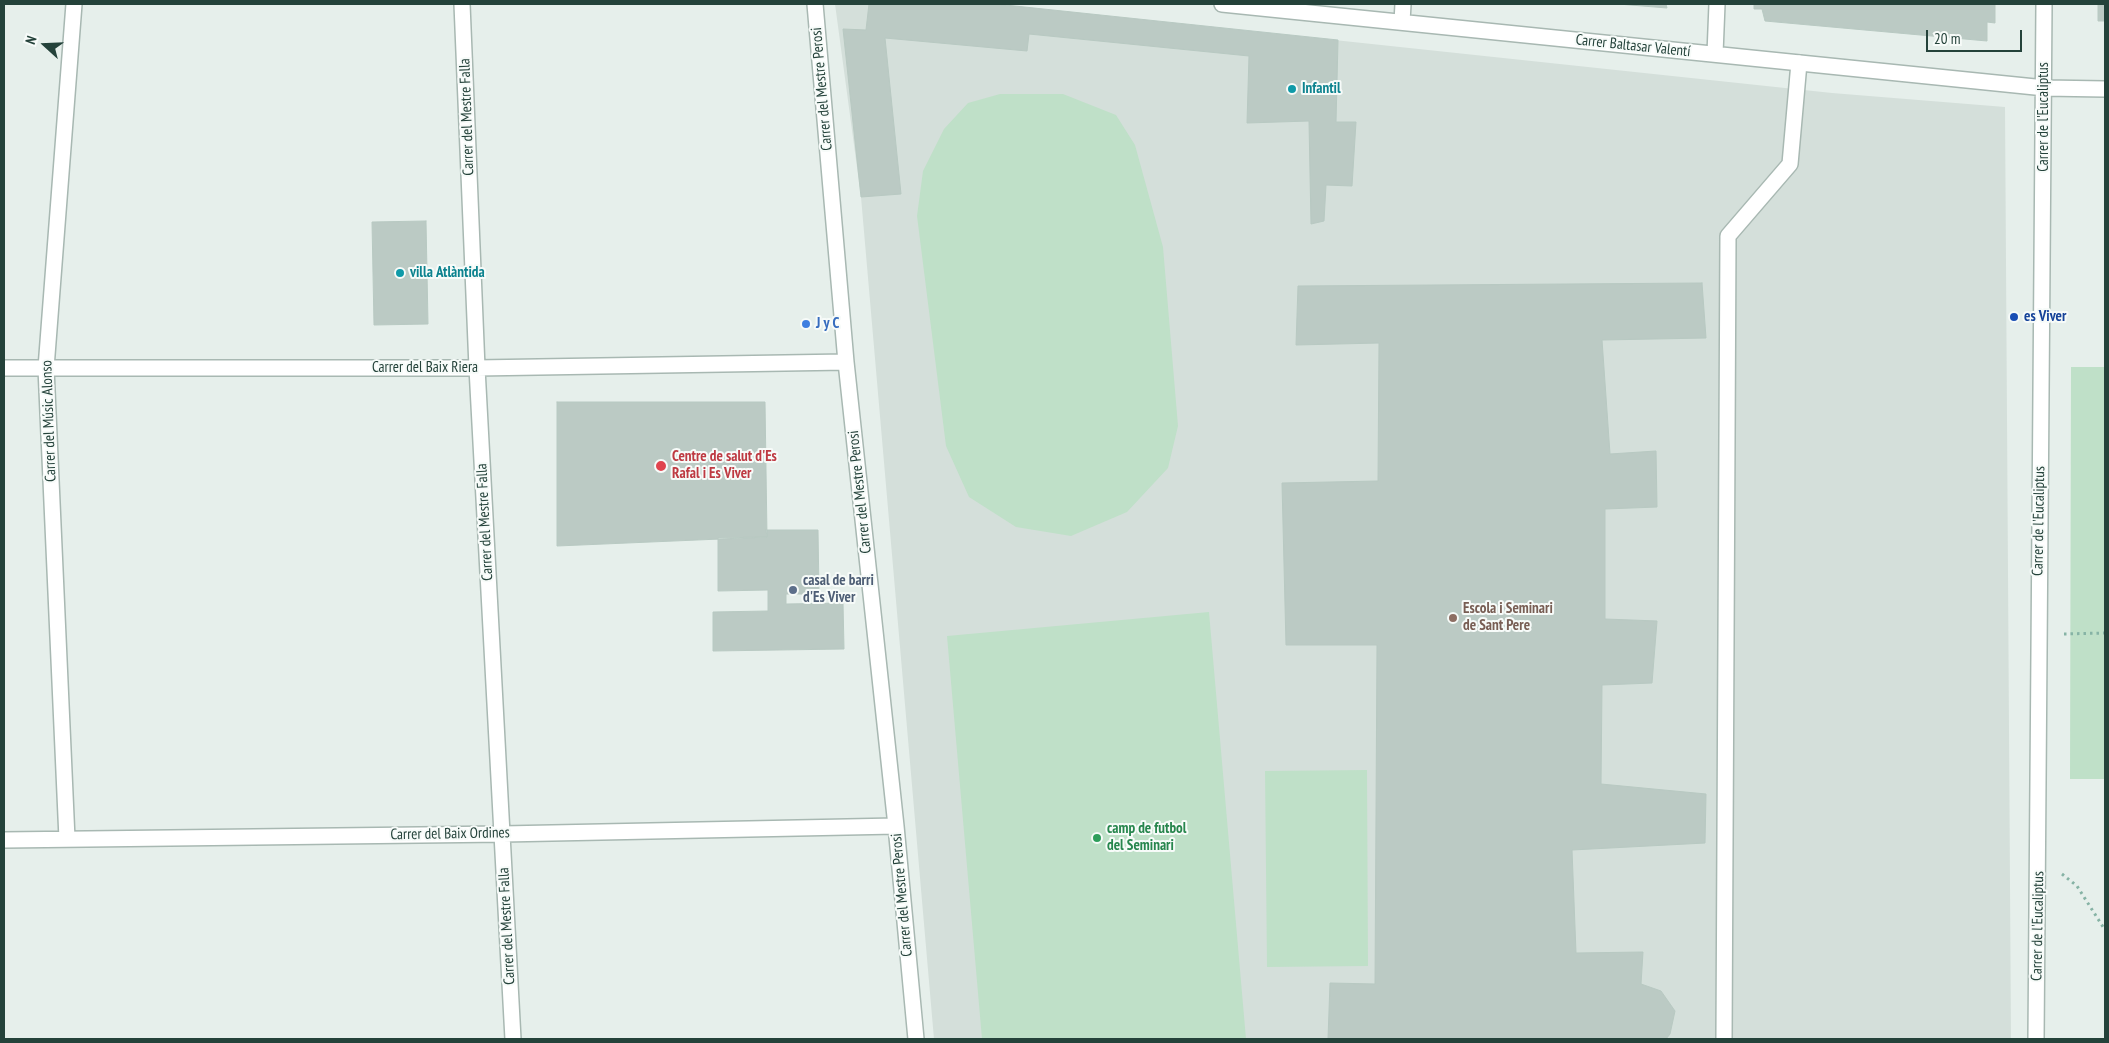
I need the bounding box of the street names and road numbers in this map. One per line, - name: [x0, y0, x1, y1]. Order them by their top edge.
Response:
- street label: Carrer del Mestre Perosi: [808, 27, 836, 151]
- street label: Carrer Baltasar Valentí: [1575, 31, 1691, 61]
- street label: Carrer del Mestre Falla: [456, 58, 478, 176]
- street label: Carrer de l'Eucaliptus: [2035, 62, 2053, 172]
- street label: Carrer del Baix Riera: [372, 359, 478, 377]
- street label: Carrer del Músic Alonso: [38, 360, 60, 482]
- street label: Carrer del Mestre Perosi: [845, 430, 875, 554]
- street label: Carrer del Mestre Falla: [473, 463, 497, 581]
- street label: Carrer de l'Eucaliptus: [2029, 466, 2049, 576]
- street label: Carrer del Baix Ordines: [390, 824, 510, 844]
- street label: Carrer del Mestre Perosi: [888, 833, 916, 957]
- street label: Carrer del Mestre Falla: [495, 867, 519, 985]
- street label: Carrer de l'Eucaliptus: [2028, 871, 2048, 981]

